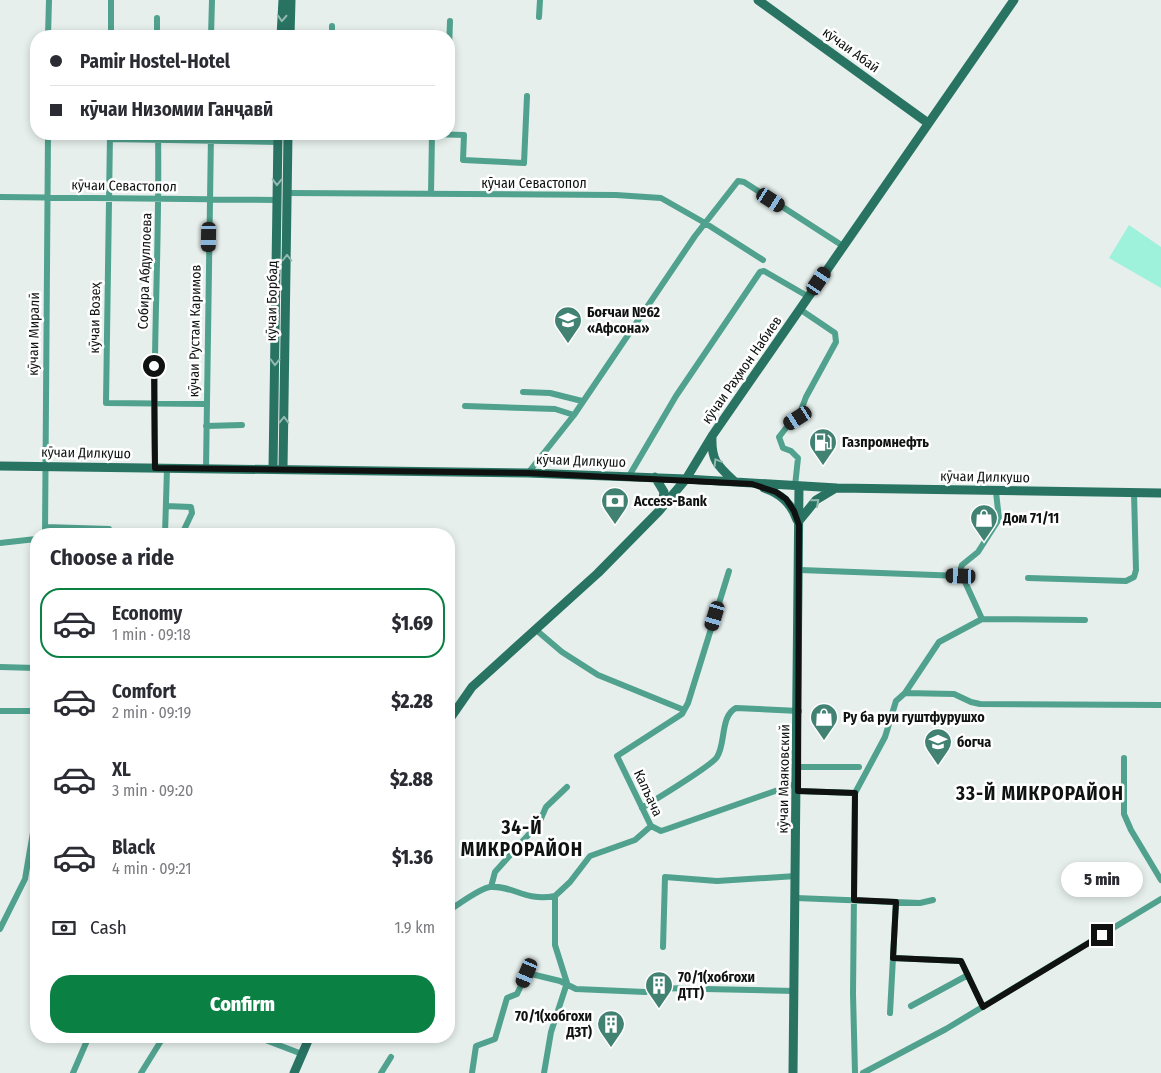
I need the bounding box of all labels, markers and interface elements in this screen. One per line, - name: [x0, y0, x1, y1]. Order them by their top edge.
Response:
- one-way arrow: [276, 14, 287, 22]
- street label: кӯчаи Абаӣ: [819, 24, 883, 76]
- text: Pamir Hostel-Hotel: [80, 50, 230, 73]
- text: кӯчаи Низомии Ганҷавӣ: [80, 98, 273, 121]
- street label: кӯчаи Севастопол: [481, 175, 587, 192]
- street label: кӯчаи Севастопол: [71, 177, 177, 195]
- one-way arrow: [272, 179, 283, 187]
- car: [754, 186, 787, 214]
- street label: Собира Абдуллоева: [134, 212, 156, 330]
- car: [201, 222, 216, 252]
- one-way arrow: [282, 253, 292, 261]
- street label: кӯчаи Борбад: [263, 261, 281, 341]
- street label: кӯчаи Рустам Каримов: [185, 264, 205, 398]
- car: [804, 264, 833, 298]
- street label: кӯчаи Возеҳ: [86, 281, 104, 354]
- street label: кӯчаи Миралӣ: [25, 292, 43, 376]
- place label: Боғчаи №62 «Афсона»: [587, 304, 661, 337]
- school or university icon: Боғчаи №62 «Афсона»: [553, 305, 583, 344]
- street label: кӯчаи Раҳмон Набиев: [698, 313, 786, 427]
- route start: [143, 355, 165, 377]
- one-way arrow: [270, 359, 280, 367]
- car: [781, 404, 814, 432]
- one-way arrow: [279, 416, 289, 424]
- fuel station icon: Газпромнефть: [808, 427, 838, 466]
- place label: Газпромнефть: [842, 434, 929, 451]
- street label: кӯчаи Дилкушо: [41, 444, 131, 462]
- street label: кӯчаи Дилкушо: [536, 451, 626, 471]
- one-way arrow: [713, 458, 723, 467]
- street label: кӯчаи Дилкушо: [940, 468, 1030, 486]
- bank icon: Access-Bank: [600, 486, 630, 525]
- place label: Access-Bank: [633, 493, 708, 510]
- one-way arrow: [810, 498, 819, 507]
- shop icon: Дом 71/11: [969, 503, 999, 542]
- place label: Дом 71/11: [1002, 510, 1059, 527]
- text: Choose a ride: [50, 544, 174, 571]
- car: [945, 568, 976, 584]
- car: [703, 599, 726, 633]
- icon: car: [52, 601, 97, 646]
- text: Economy: [112, 602, 182, 625]
- text: $1.69: [392, 612, 433, 635]
- text: 1 min · 09:18: [112, 625, 191, 644]
- icon: car: [52, 679, 97, 724]
- text: Comfort: [112, 680, 176, 703]
- text: $2.28: [391, 690, 433, 713]
- shop icon: Ру ба руи гуштфурушхо: [809, 702, 839, 741]
- text: 2 min · 09:19: [112, 703, 191, 722]
- place label: Ру ба руи гуштфурушхо: [843, 709, 985, 726]
- street label: кӯчаи Маяковский: [775, 724, 793, 834]
- school or university icon: богча: [923, 727, 953, 766]
- place label: богча: [957, 734, 991, 751]
- icon: car: [52, 757, 97, 802]
- text: XL: [112, 758, 131, 781]
- street label: Калъача: [630, 767, 666, 819]
- text: $2.88: [390, 768, 433, 791]
- text: 3 min · 09:20: [112, 781, 193, 800]
- district label: 33-Й МИКРОРАЙОН: [955, 781, 1124, 805]
- district label: 34-Й МИКРОРАЙОН: [461, 815, 583, 861]
- icon: car: [52, 835, 97, 880]
- text: Black: [112, 836, 155, 859]
- text: $1.36: [392, 846, 433, 869]
- text: 4 min · 09:21: [112, 859, 192, 878]
- callout: 5 min: [1061, 862, 1143, 898]
- text: 5 min: [1084, 870, 1120, 889]
- icon: cash: [50, 914, 78, 942]
- text: Cash: [90, 916, 127, 939]
- text: 1.9 km: [394, 918, 435, 937]
- route end: [1091, 924, 1113, 946]
- car: [514, 956, 539, 990]
- place label: 70/1(хобгохи ДТТ): [677, 969, 755, 1002]
- building icon: 70/1(хобгохи ДТТ): [644, 970, 674, 1009]
- button: Confirm: [50, 975, 435, 1033]
- place label: 70/1(хобгохи ДЗТ): [515, 1008, 592, 1041]
- building icon: 70/1(хобгохи ДЗТ): [596, 1009, 626, 1048]

